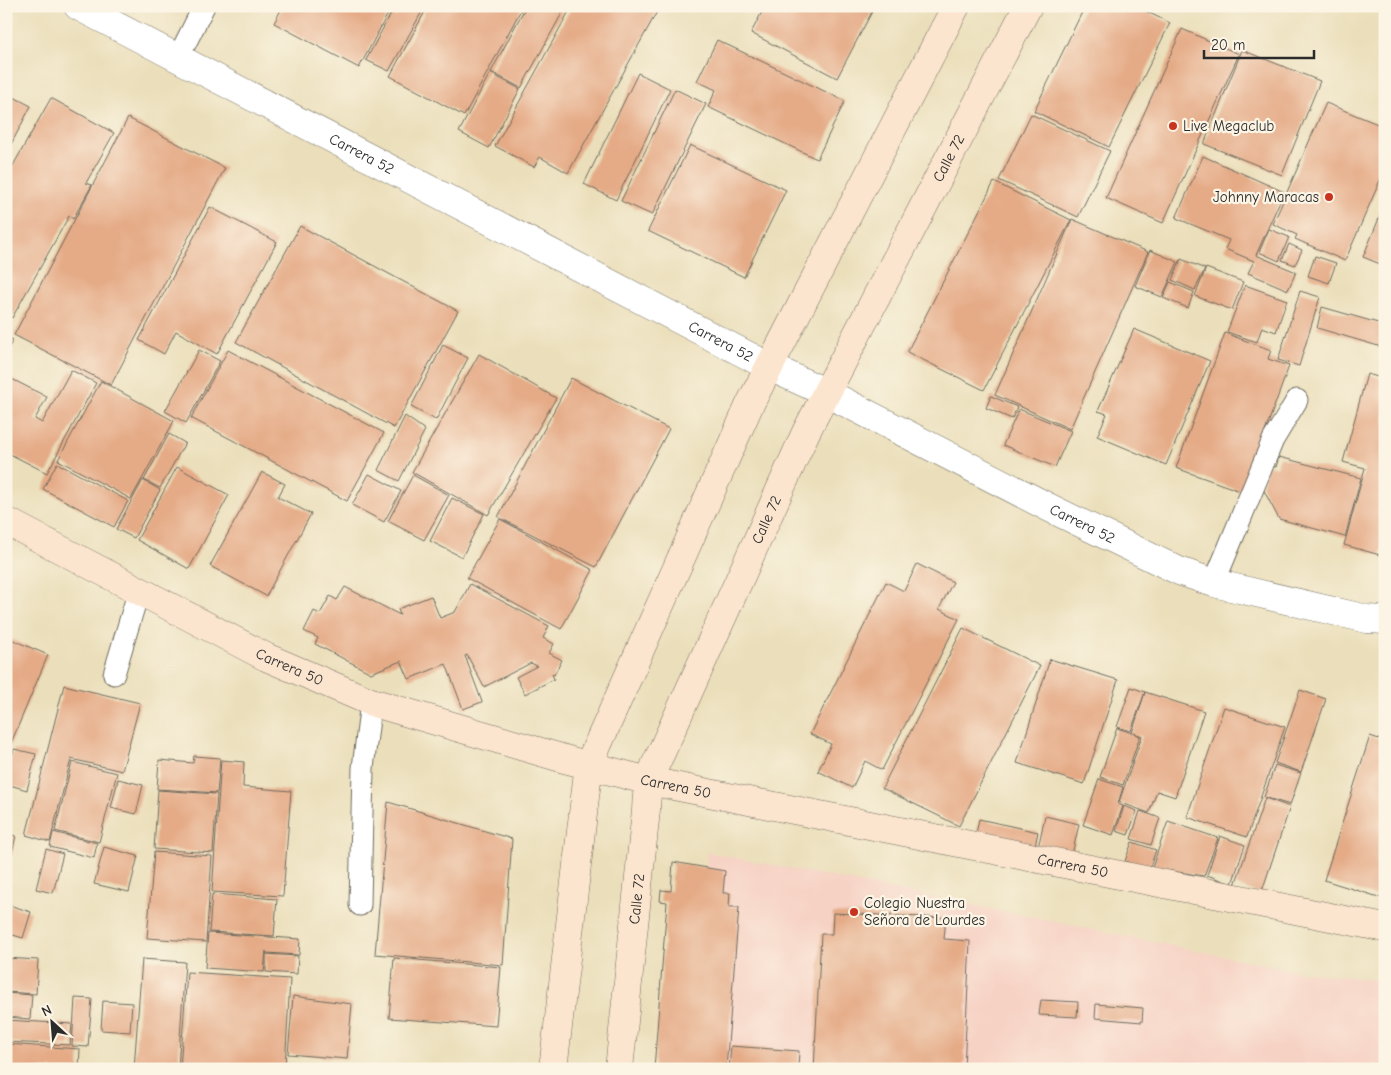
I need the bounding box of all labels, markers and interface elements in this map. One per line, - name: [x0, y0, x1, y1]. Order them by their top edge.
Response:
- scale bar: [1204, 28, 1314, 60]
- text: 20 m: [1211, 36, 1245, 54]
- place label: Live Megaclub: [1183, 117, 1274, 135]
- marker: Live Megaclub: [1167, 120, 1179, 132]
- street label: Carrera 52: [326, 130, 397, 178]
- street label: Calle 72: [929, 131, 968, 185]
- place label: Johnny Maracas: [1213, 188, 1319, 206]
- marker: Johnny Maracas: [1323, 191, 1335, 203]
- street label: Carrera 52: [685, 317, 756, 366]
- street label: Calle 72: [748, 493, 785, 547]
- street label: Carrera 52: [1047, 500, 1118, 547]
- street label: Carrera 50: [253, 644, 326, 689]
- street label: Carrera 50: [638, 770, 713, 802]
- street label: Carrera 50: [1036, 850, 1110, 882]
- street label: Calle 72: [625, 873, 648, 925]
- place label: Colegio Nuestra Señora de Lourdes: [864, 894, 985, 929]
- marker: Colegio Nuestra Señora de Lourdes: [848, 906, 860, 918]
- north arrow: [28, 998, 78, 1048]
- text: N: [39, 1001, 54, 1020]

